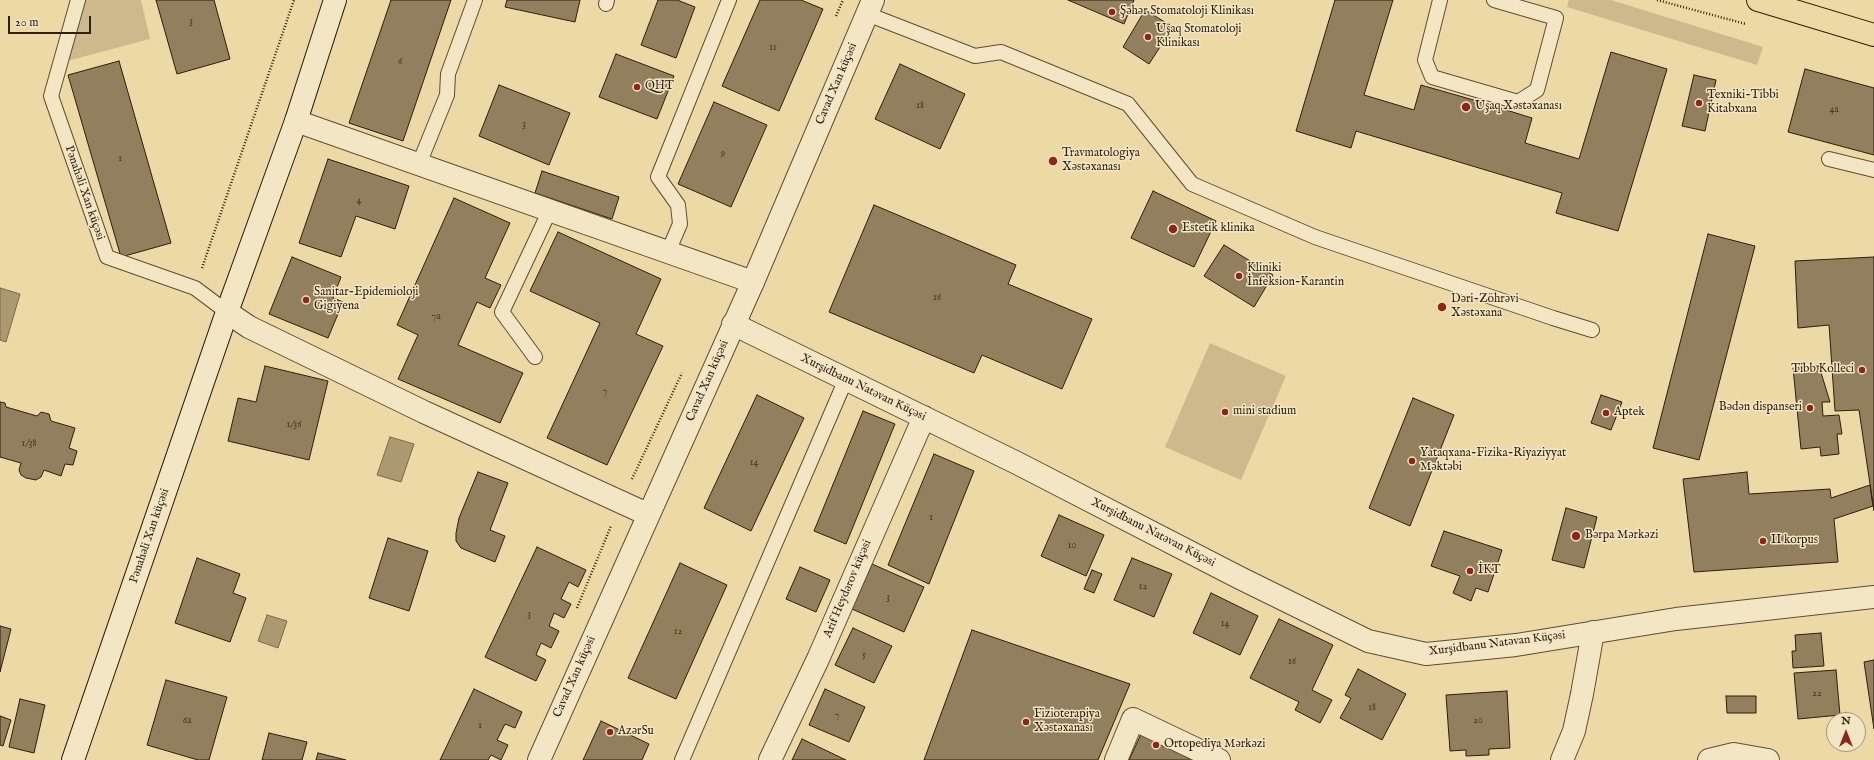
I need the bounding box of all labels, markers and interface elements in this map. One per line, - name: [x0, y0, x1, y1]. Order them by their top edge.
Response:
- place label: Şəhər Stomatoloji Klinikası: [1120, 5, 1254, 19]
- marker: Şəhər Stomatoloji Klinikası: [1107, 7, 1117, 17]
- scale bar: [10, 8, 93, 34]
- text: 20 m: [15, 15, 38, 30]
- house number: 3: [189, 16, 193, 28]
- place label: Uşaq Stomatoloji Klinikası: [1156, 23, 1242, 51]
- marker: Uşaq Stomatoloji Klinikası: [1143, 32, 1153, 42]
- street label: Cavad Xan küçəsi: [813, 41, 861, 127]
- house number: 11: [769, 42, 777, 54]
- house number: 6: [398, 56, 402, 68]
- place label: QHT: [645, 80, 674, 94]
- marker: QHT: [632, 82, 642, 92]
- place label: Texniki-Tibbi Kitabxana: [1707, 89, 1779, 117]
- marker: Texniki-Tibbi Kitabxana: [1694, 98, 1704, 108]
- house number: 18: [916, 100, 924, 112]
- place label: Uşaq Xəstəxanası: [1475, 100, 1562, 114]
- marker: Uşaq Xəstəxanası: [1460, 101, 1472, 113]
- house number: 4a: [1829, 104, 1839, 116]
- house number: 3: [522, 119, 526, 131]
- street label: Pənahəli Xan küçəsi: [61, 144, 107, 242]
- place label: Travmatologiya Xəstəxanası: [1062, 147, 1140, 175]
- house number: 9: [721, 148, 725, 160]
- house number: 1: [118, 153, 122, 165]
- marker: Travmatologiya Xəstəxanası: [1047, 155, 1059, 167]
- house number: 4: [357, 195, 361, 207]
- place label: Estetik klinika: [1182, 222, 1255, 236]
- marker: Estetik klinika: [1167, 223, 1179, 235]
- place label: Kliniki İnfeksion-Karantin: [1247, 262, 1344, 290]
- marker: Kliniki İnfeksion-Karantin: [1234, 271, 1244, 281]
- place label: Sanitar-Epidemioloji Gigiyena: [314, 286, 419, 314]
- house number: 16: [933, 292, 941, 304]
- place label: Dəri-Zöhrəvi Xəstəxana: [1451, 293, 1519, 321]
- marker: Sanitar-Epidemioloji Gigiyena: [301, 295, 311, 305]
- marker: Dəri-Zöhrəvi Xəstəxana: [1436, 301, 1448, 313]
- house number: 7a: [432, 311, 440, 323]
- street label: Cavad Xan küçəsi: [684, 338, 732, 424]
- street label: Xurşidbanu Natəvan Küçəsi: [798, 351, 928, 425]
- place label: Tibb Kolleci: [1791, 363, 1854, 377]
- marker: Tibb Kolleci: [1857, 365, 1867, 375]
- house number: 7: [603, 386, 607, 398]
- place label: Bədən dispanseri: [1719, 401, 1802, 415]
- marker: Bədən dispanseri: [1805, 403, 1815, 413]
- place label: mini stadium: [1233, 405, 1296, 419]
- place label: Aptek: [1614, 406, 1645, 420]
- marker: mini stadium: [1220, 407, 1230, 417]
- marker: Aptek: [1601, 408, 1611, 418]
- house number: 1/36: [286, 419, 302, 431]
- house number: 1/38: [22, 438, 36, 450]
- place label: Yataqxana-Fizika-Riyaziyyat Məktəbi: [1420, 447, 1566, 475]
- marker: Yataqxana-Fizika-Riyaziyyat Məktəbi: [1407, 456, 1417, 466]
- house number: 14: [750, 457, 758, 469]
- street label: Pənahəli Xan küçəsi: [127, 487, 173, 585]
- street label: Xurşidbanu Natəvan Küçəsi: [1088, 495, 1218, 571]
- house number: 1: [929, 512, 933, 524]
- place label: Bərpa Mərkəzi: [1585, 529, 1658, 543]
- marker: Bərpa Mərkəzi: [1570, 530, 1582, 542]
- place label: II korpus: [1771, 534, 1818, 548]
- marker: II korpus: [1758, 536, 1768, 546]
- street label: Arif Heydərov küçəsi: [821, 538, 875, 640]
- house number: 10: [1068, 540, 1076, 552]
- place label: İKT: [1478, 564, 1500, 578]
- marker: İKT: [1465, 566, 1475, 576]
- house number: 12: [1139, 581, 1147, 593]
- house number: 3: [886, 592, 890, 604]
- house number: 3: [527, 609, 531, 621]
- house number: 14: [1221, 618, 1229, 630]
- house number: 12: [674, 626, 682, 638]
- street label: Xurşidbanu Natəvan Küçəsi: [1428, 628, 1566, 660]
- street label: Cavad Xan küçəsi: [551, 634, 599, 720]
- house number: 5: [862, 649, 866, 661]
- house number: 16: [1288, 656, 1296, 668]
- house number: 22: [1812, 688, 1822, 700]
- house number: 18: [1368, 702, 1376, 714]
- place label: Fizioterapiya Xəstəxanası: [1034, 708, 1100, 736]
- house number: 7: [835, 710, 839, 722]
- north arrow: [1826, 712, 1866, 752]
- text: N: [1841, 714, 1851, 728]
- house number: 6a: [183, 715, 191, 727]
- house number: 20: [1473, 715, 1483, 727]
- marker: Fizioterapiya Xəstəxanası: [1021, 717, 1031, 727]
- house number: 1: [478, 720, 482, 732]
- place label: AzərSu: [618, 725, 654, 739]
- marker: AzərSu: [605, 727, 615, 737]
- place label: Ortopediya Mərkəzi: [1164, 738, 1266, 752]
- marker: Ortopediya Mərkəzi: [1151, 740, 1161, 750]

